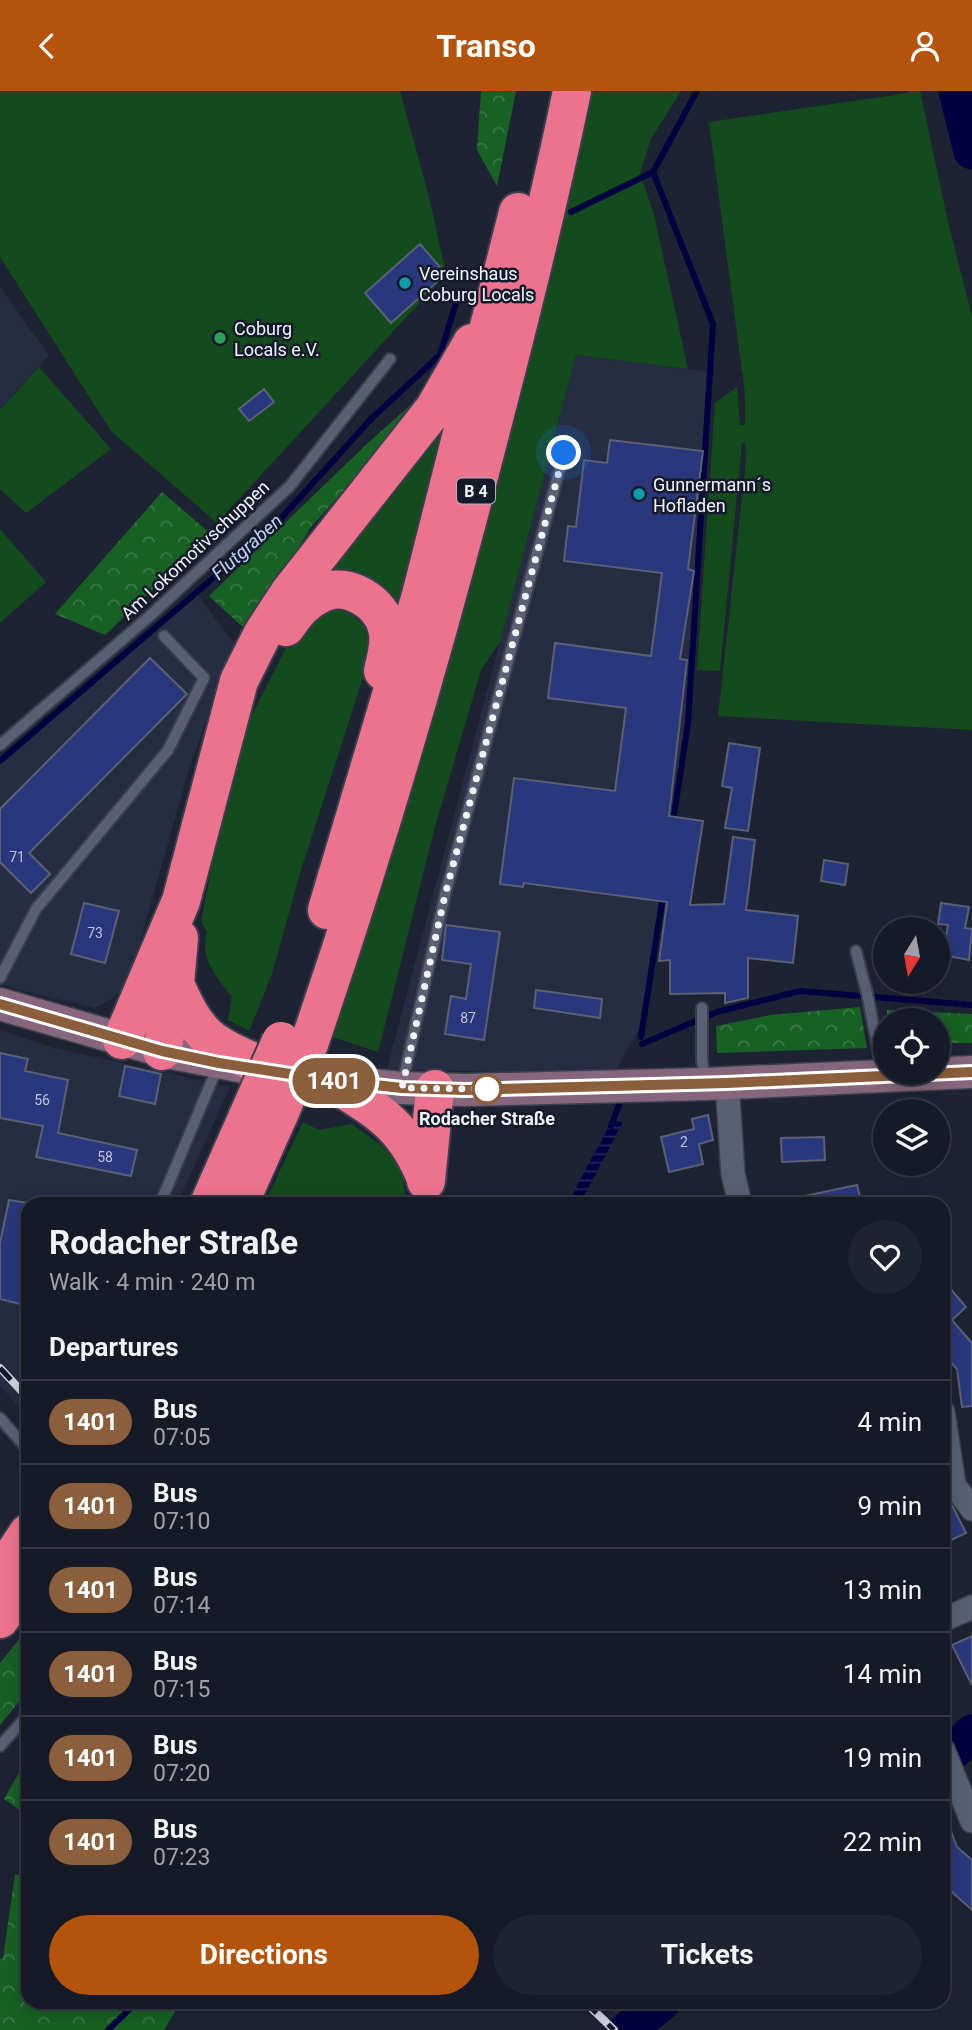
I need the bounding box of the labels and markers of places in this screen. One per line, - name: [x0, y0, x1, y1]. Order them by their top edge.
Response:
- place label: Vereinshaus Coburg Locals: [419, 263, 534, 305]
- marker: Vereinshaus Coburg Locals: [397, 275, 413, 291]
- place label: Coburg Locals e.V.: [234, 318, 320, 360]
- marker: Coburg Locals e.V.: [212, 330, 228, 346]
- place label: Gunnermann´s Hofladen: [653, 474, 771, 516]
- marker: Gunnermann´s Hofladen: [631, 486, 647, 502]
- marker: Rodacher Straße: [472, 1074, 502, 1104]
- place label: Rodacher Straße: [419, 1108, 555, 1129]

